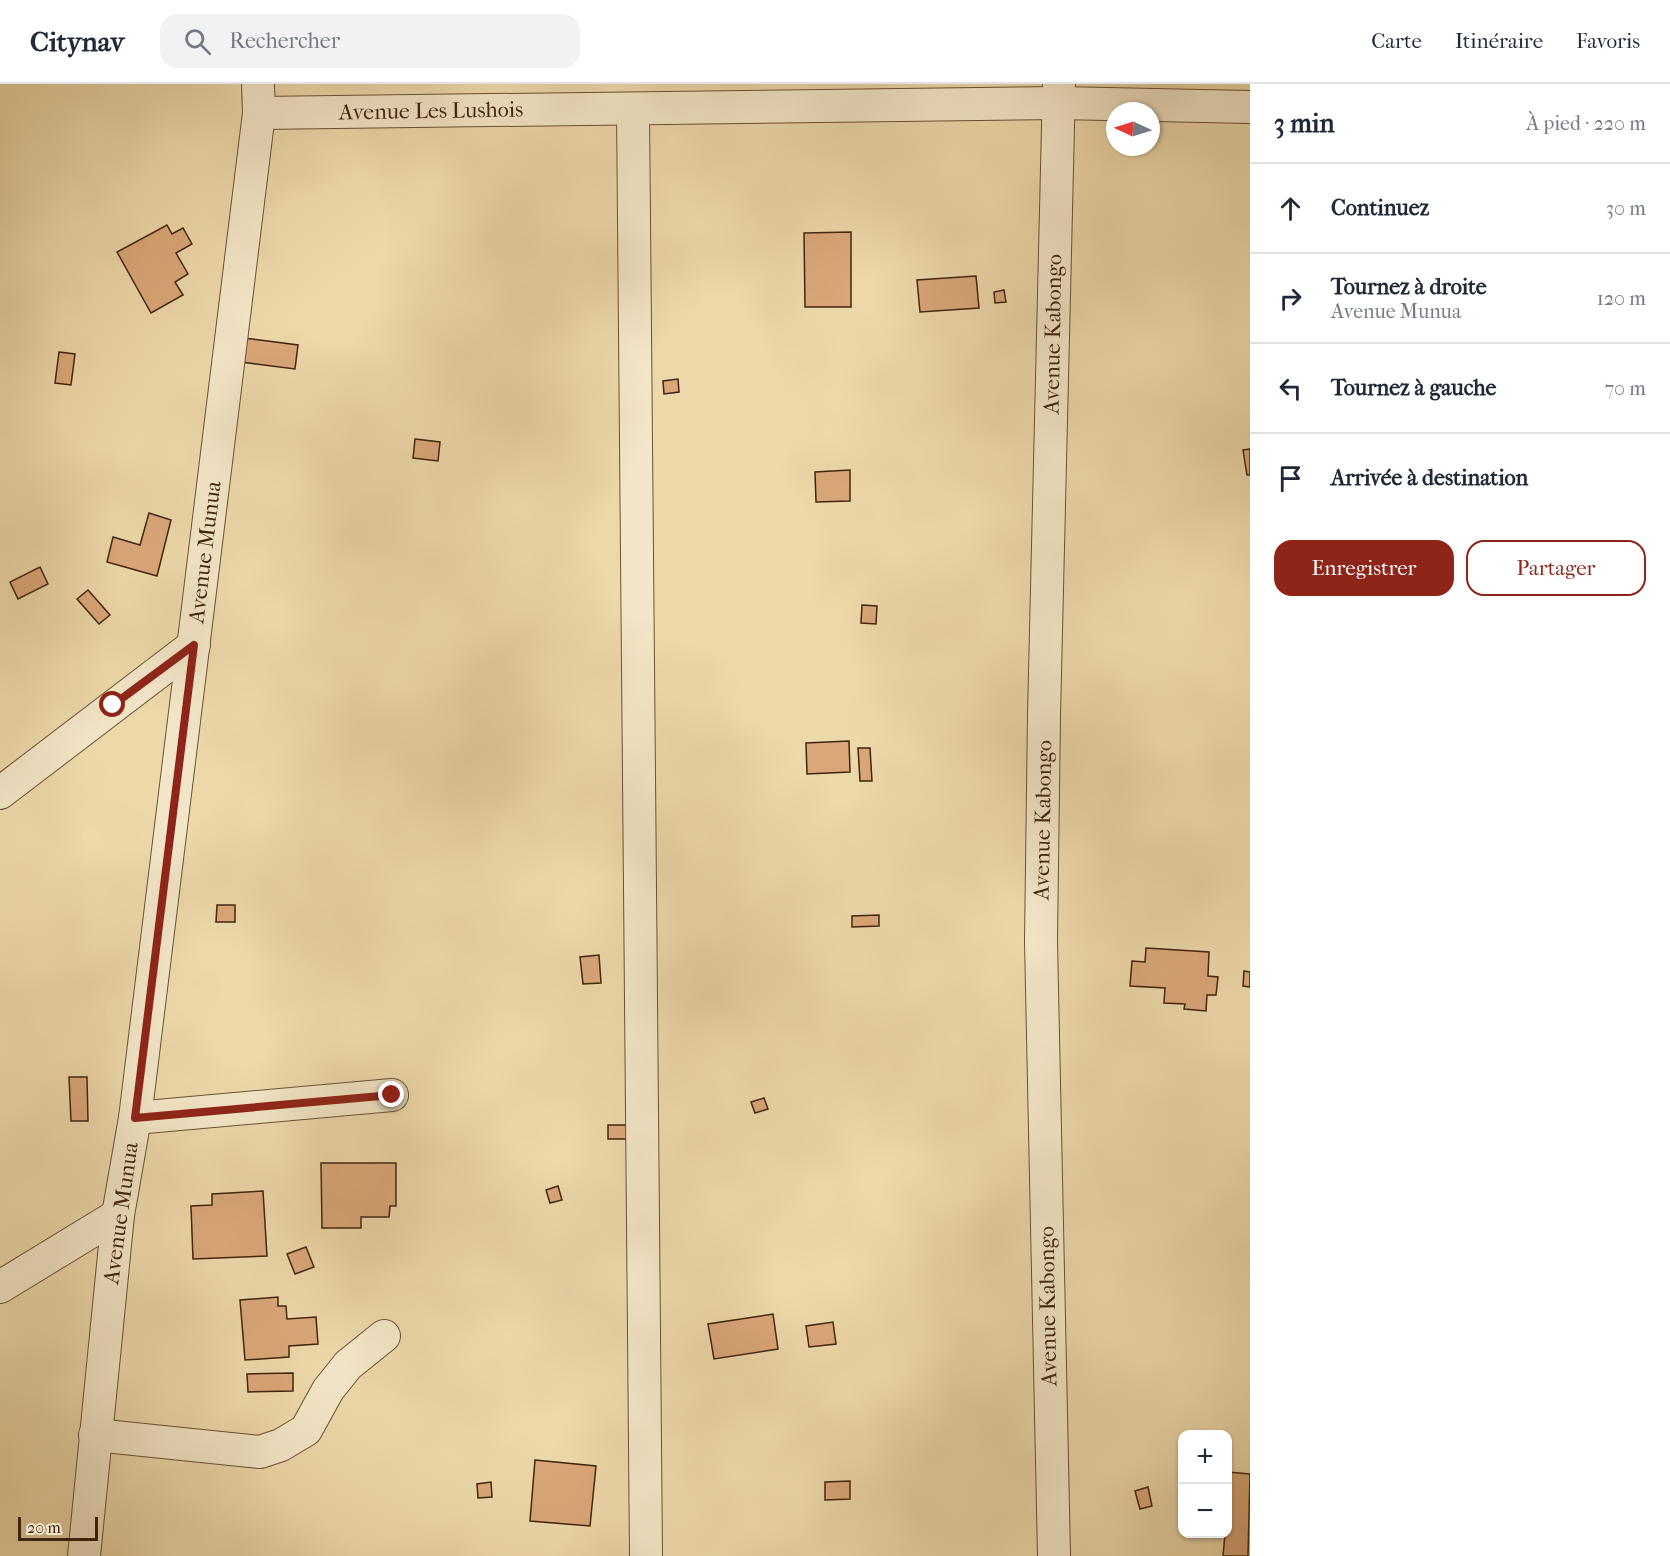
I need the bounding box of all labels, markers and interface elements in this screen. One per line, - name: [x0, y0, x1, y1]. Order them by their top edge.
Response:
- search box: [160, 14, 580, 68]
- text: Citynav: [30, 25, 124, 58]
- icon: search: [181, 25, 214, 58]
- text: Rechercher: [229, 28, 340, 54]
- text: Carte: [1371, 29, 1422, 53]
- text: Itinéraire: [1455, 29, 1543, 53]
- text: Favoris: [1576, 29, 1640, 53]
- street label: Avenue Les Lushois: [338, 96, 523, 126]
- north arrow: [1106, 102, 1160, 156]
- text: 3 min: [1274, 108, 1335, 139]
- text: À pied · 220 m: [1526, 112, 1646, 135]
- icon: ahead: [1274, 192, 1307, 225]
- text: Continuez: [1331, 195, 1429, 221]
- text: 30 m: [1606, 197, 1646, 220]
- street label: Avenue Kabongo: [1039, 254, 1067, 415]
- text: Tournez à droite: [1331, 274, 1487, 300]
- icon: right: [1274, 282, 1307, 315]
- text: 120 m: [1597, 287, 1646, 310]
- text: Avenue Munua: [1331, 300, 1461, 323]
- icon: left: [1274, 372, 1307, 405]
- text: Tournez à gauche: [1331, 375, 1496, 401]
- text: 70 m: [1604, 377, 1646, 400]
- icon: arrive: [1274, 462, 1307, 495]
- text: Arrivée à destination: [1331, 465, 1528, 491]
- street label: Avenue Munua: [183, 479, 227, 626]
- button: Enregistrer: [1274, 540, 1454, 596]
- button: Partager: [1466, 540, 1646, 596]
- route start: [99, 691, 125, 717]
- street label: Avenue Kabongo: [1029, 740, 1057, 901]
- route end: [378, 1081, 404, 1107]
- street label: Avenue Munua: [98, 1139, 144, 1287]
- street label: Avenue Kabongo: [1034, 1226, 1062, 1387]
- map controls: [1178, 1430, 1232, 1538]
- button: +: [1178, 1430, 1232, 1484]
- button: −: [1178, 1484, 1232, 1538]
- scale bar: [18, 1514, 98, 1542]
- text: 20 m: [27, 1518, 61, 1537]

